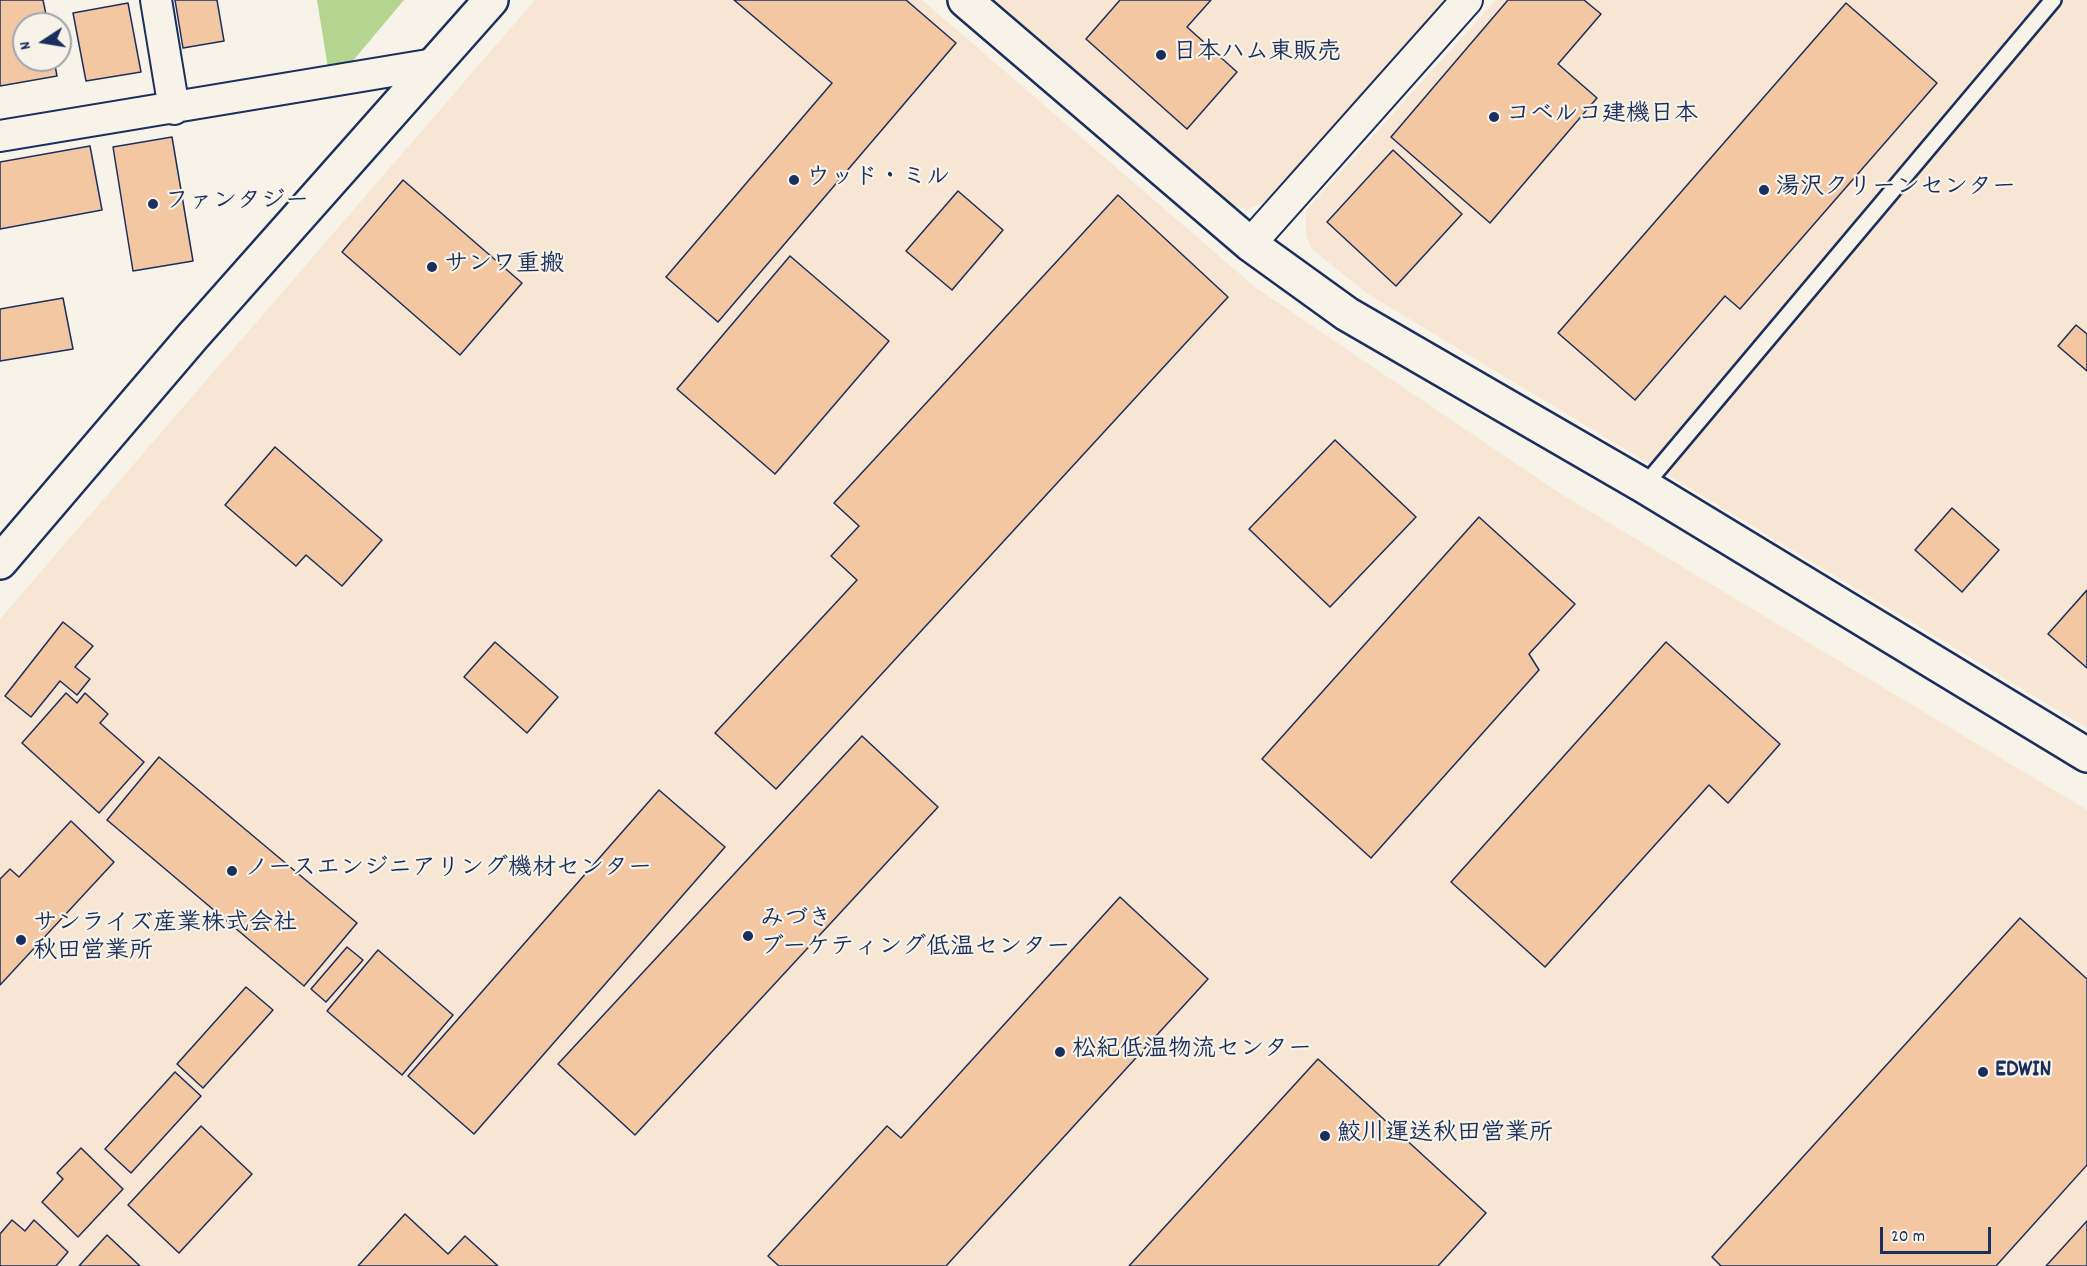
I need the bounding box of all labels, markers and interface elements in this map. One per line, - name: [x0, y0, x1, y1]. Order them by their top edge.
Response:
- north arrow: [12, 12, 72, 72]
- text: N: [14, 39, 38, 52]
- place label: 日本ハム東販売: [1173, 41, 1341, 69]
- marker: 日本ハム東販売: [1154, 48, 1168, 62]
- place label: コベルコ建機日本: [1506, 103, 1698, 131]
- marker: コベルコ建機日本: [1487, 110, 1501, 124]
- place label: ウッド・ミル: [806, 166, 950, 194]
- marker: ウッド・ミル: [787, 173, 801, 187]
- place label: 湯沢クリーンセンター: [1776, 176, 2016, 204]
- marker: 湯沢クリーンセンター: [1757, 183, 1771, 197]
- place label: ファンタジー: [165, 190, 309, 218]
- marker: ファンタジー: [146, 197, 160, 211]
- place label: サンワ重搬: [444, 253, 564, 281]
- marker: サンワ重搬: [425, 260, 439, 274]
- place label: ノースエンジニアリング機材センター: [244, 857, 652, 885]
- marker: ノースエンジニアリング機材センター: [225, 864, 239, 878]
- place label: みづき ブーケティング低温センター: [760, 908, 1070, 964]
- place label: サンライズ産業株式会社 秋田営業所: [33, 912, 297, 968]
- marker: みづき ブーケティング低温センター: [741, 929, 755, 943]
- marker: サンライズ産業株式会社 秋田営業所: [14, 933, 28, 947]
- place label: 松紀低温物流センター: [1072, 1038, 1312, 1066]
- marker: 松紀低温物流センター: [1053, 1045, 1067, 1059]
- place label: EDWIN: [1995, 1058, 2051, 1086]
- marker: EDWIN: [1976, 1065, 1990, 1079]
- place label: 鮫川運送秋田営業所: [1337, 1122, 1553, 1150]
- marker: 鮫川運送秋田営業所: [1318, 1129, 1332, 1143]
- scale bar: [1883, 1215, 1994, 1253]
- text: 20 m: [1891, 1225, 1925, 1250]

